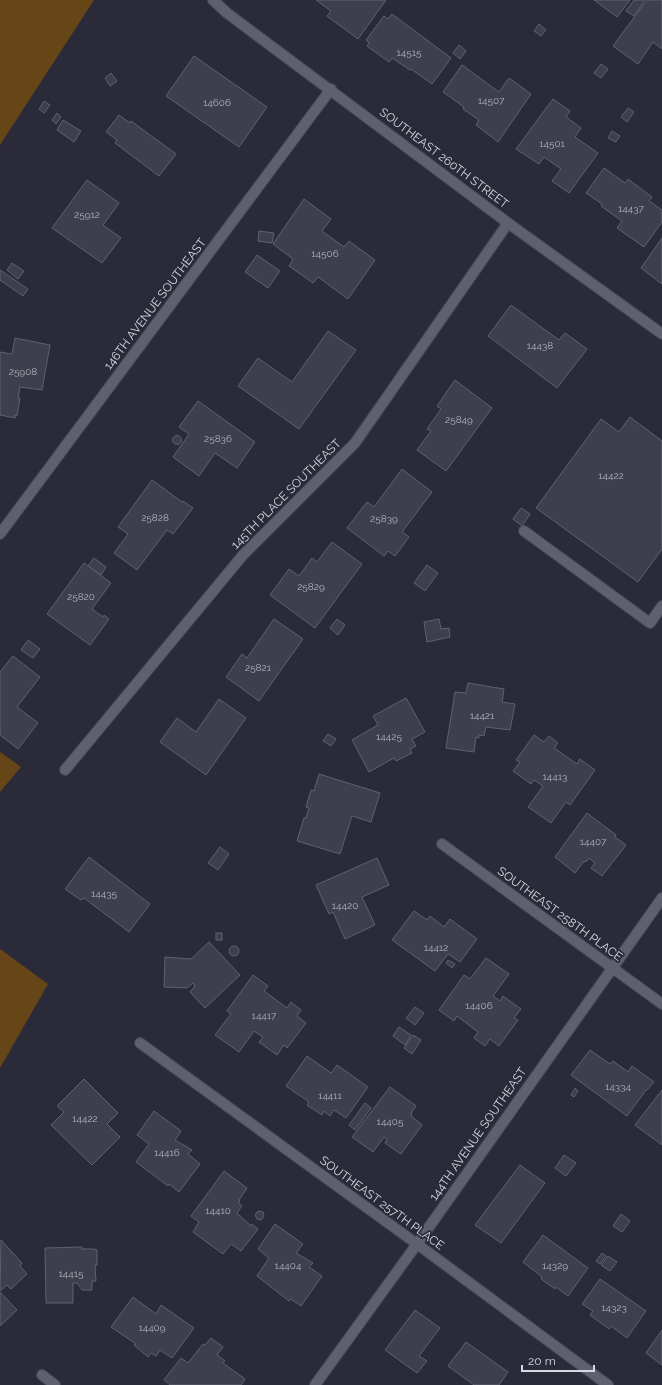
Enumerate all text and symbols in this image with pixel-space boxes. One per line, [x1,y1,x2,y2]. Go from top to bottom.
house number: 14515 [397,47,422,58]
house number: 14507 [478,95,505,106]
house number: 14606 [203,97,231,108]
street label: SOUTHEAST 260TH STREET [377,105,512,211]
house number: 14501 [539,138,566,149]
house number: 14437 [618,203,645,214]
house number: 25912 [74,209,100,220]
street label: 146TH AVENUE SOUTHEAST [101,235,209,372]
house number: 14506 [311,248,339,259]
house number: 14438 [527,340,553,351]
house number: 25908 [9,366,37,377]
house number: 25849 [445,414,473,425]
house number: 25836 [204,433,232,444]
street label: 145TH PLACE SOUTHEAST [228,436,344,552]
house number: 14422 [598,470,624,481]
house number: 25828 [141,512,169,523]
house number: 25839 [370,513,398,524]
house number: 25829 [297,581,325,592]
house number: 25820 [67,591,95,602]
house number: 25821 [245,662,272,673]
house number: 14421 [470,710,495,721]
house number: 14425 [376,731,402,742]
house number: 14413 [543,771,567,782]
house number: 14407 [580,836,607,847]
street label: SOUTHEAST 258TH PLACE [495,864,625,964]
house number: 14435 [91,888,118,899]
house number: 14420 [332,900,358,911]
house number: 14412 [424,942,448,953]
house number: 14406 [465,1000,493,1011]
house number: 14417 [252,1010,277,1021]
street label: 144TH AVENUE SOUTHEAST [427,1064,530,1203]
house number: 14334 [605,1081,631,1092]
house number: 14411 [318,1090,343,1101]
house number: 14422 [72,1113,98,1124]
house number: 14405 [377,1116,404,1127]
house number: 14416 [154,1147,180,1158]
street label: SOUTHEAST 257TH PLACE [317,1153,447,1253]
house number: 14410 [205,1205,231,1216]
house number: 14404 [275,1260,302,1271]
house number: 14329 [542,1260,568,1271]
house number: 14415 [59,1268,84,1279]
house number: 14323 [601,1302,627,1313]
house number: 14409 [138,1322,166,1333]
scale bar [522,1347,594,1373]
text: 20 m [528,1354,556,1368]

